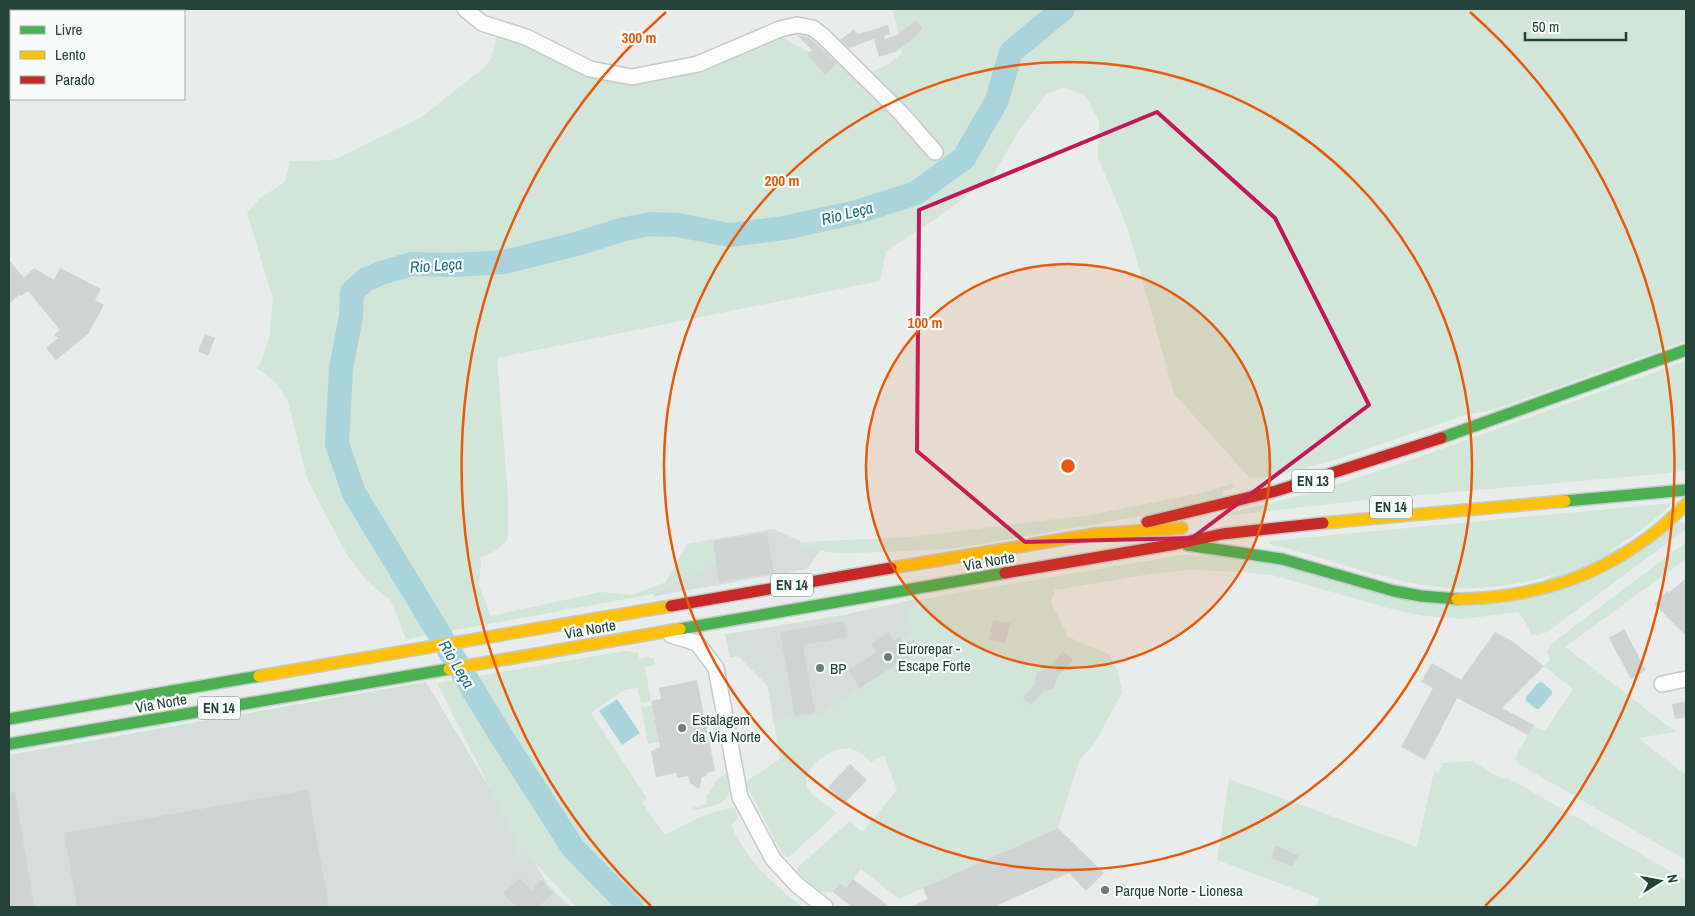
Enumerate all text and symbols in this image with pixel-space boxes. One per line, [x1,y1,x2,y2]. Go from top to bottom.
legend [10,10,185,100]
scale bar [1525,10,1626,42]
text: 50 m [1532,16,1559,37]
text: Livre [55,19,83,40]
text: 300 m [622,27,656,48]
text: Lento [55,44,86,65]
text: Parado [55,69,95,90]
text: 200 m [765,170,799,191]
water label: Rio Leça [819,196,875,230]
water label: Rio Leça [409,252,463,278]
text: 100 m [908,312,942,333]
centre of rings [1059,457,1077,475]
road number: EN 13 [1292,470,1334,492]
road number: EN 14 [1370,496,1412,518]
street label: Via Norte [962,546,1016,576]
road number: EN 14 [771,574,813,596]
street label: Via Norte [563,614,617,644]
water label: Rio Leça [434,636,480,692]
place label: Eurorepar - Escape Forte [898,638,971,676]
marker: Eurorepar - Escape Forte [882,651,894,663]
place label: BP [830,658,846,679]
marker: BP [814,662,826,674]
street label: Via Norte [134,688,188,718]
road number: EN 14 [198,696,240,720]
place label: Estalagem da Via Norte [692,709,761,747]
marker: Estalagem da Via Norte [676,722,688,734]
north arrow [1635,856,1685,906]
text: N [1663,873,1682,884]
place label: Parque Norte - Lionesa [1115,880,1243,901]
marker: Parque Norte - Lionesa [1099,884,1111,896]

